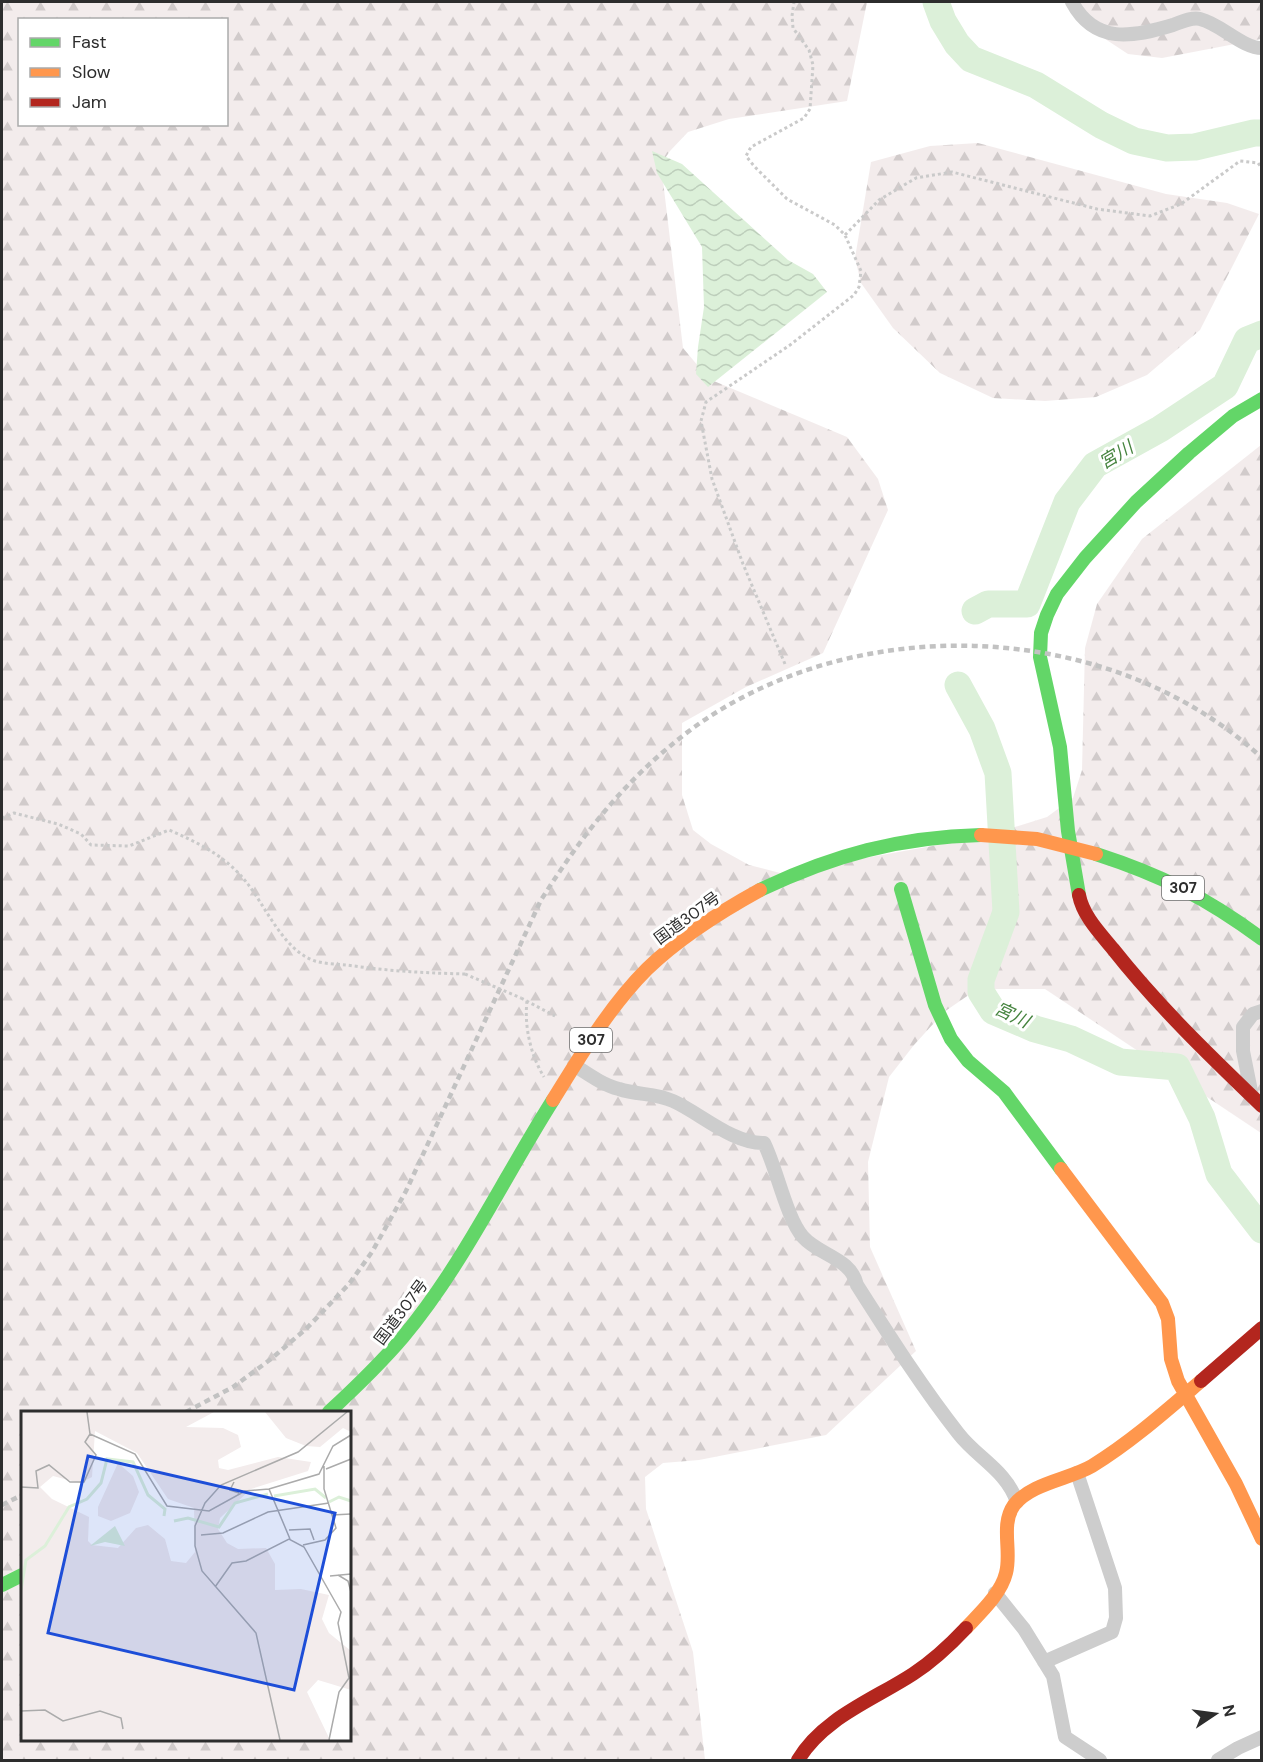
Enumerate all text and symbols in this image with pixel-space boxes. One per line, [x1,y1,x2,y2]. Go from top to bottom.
legend [18,18,228,126]
text: Fast [72,30,107,54]
text: Slow [72,60,111,84]
text: Jam [72,90,107,114]
water label: 宮川 [1094,434,1139,475]
road number: 307 [1162,876,1204,900]
street label: 国道307号 [650,887,724,949]
water label: 宮川 [991,997,1035,1034]
road number: 307 [570,1028,612,1052]
street label: 国道307号 [370,1275,432,1349]
inset map [21,1411,351,1741]
north arrow [1185,1684,1245,1744]
text: N [1218,1703,1241,1719]

